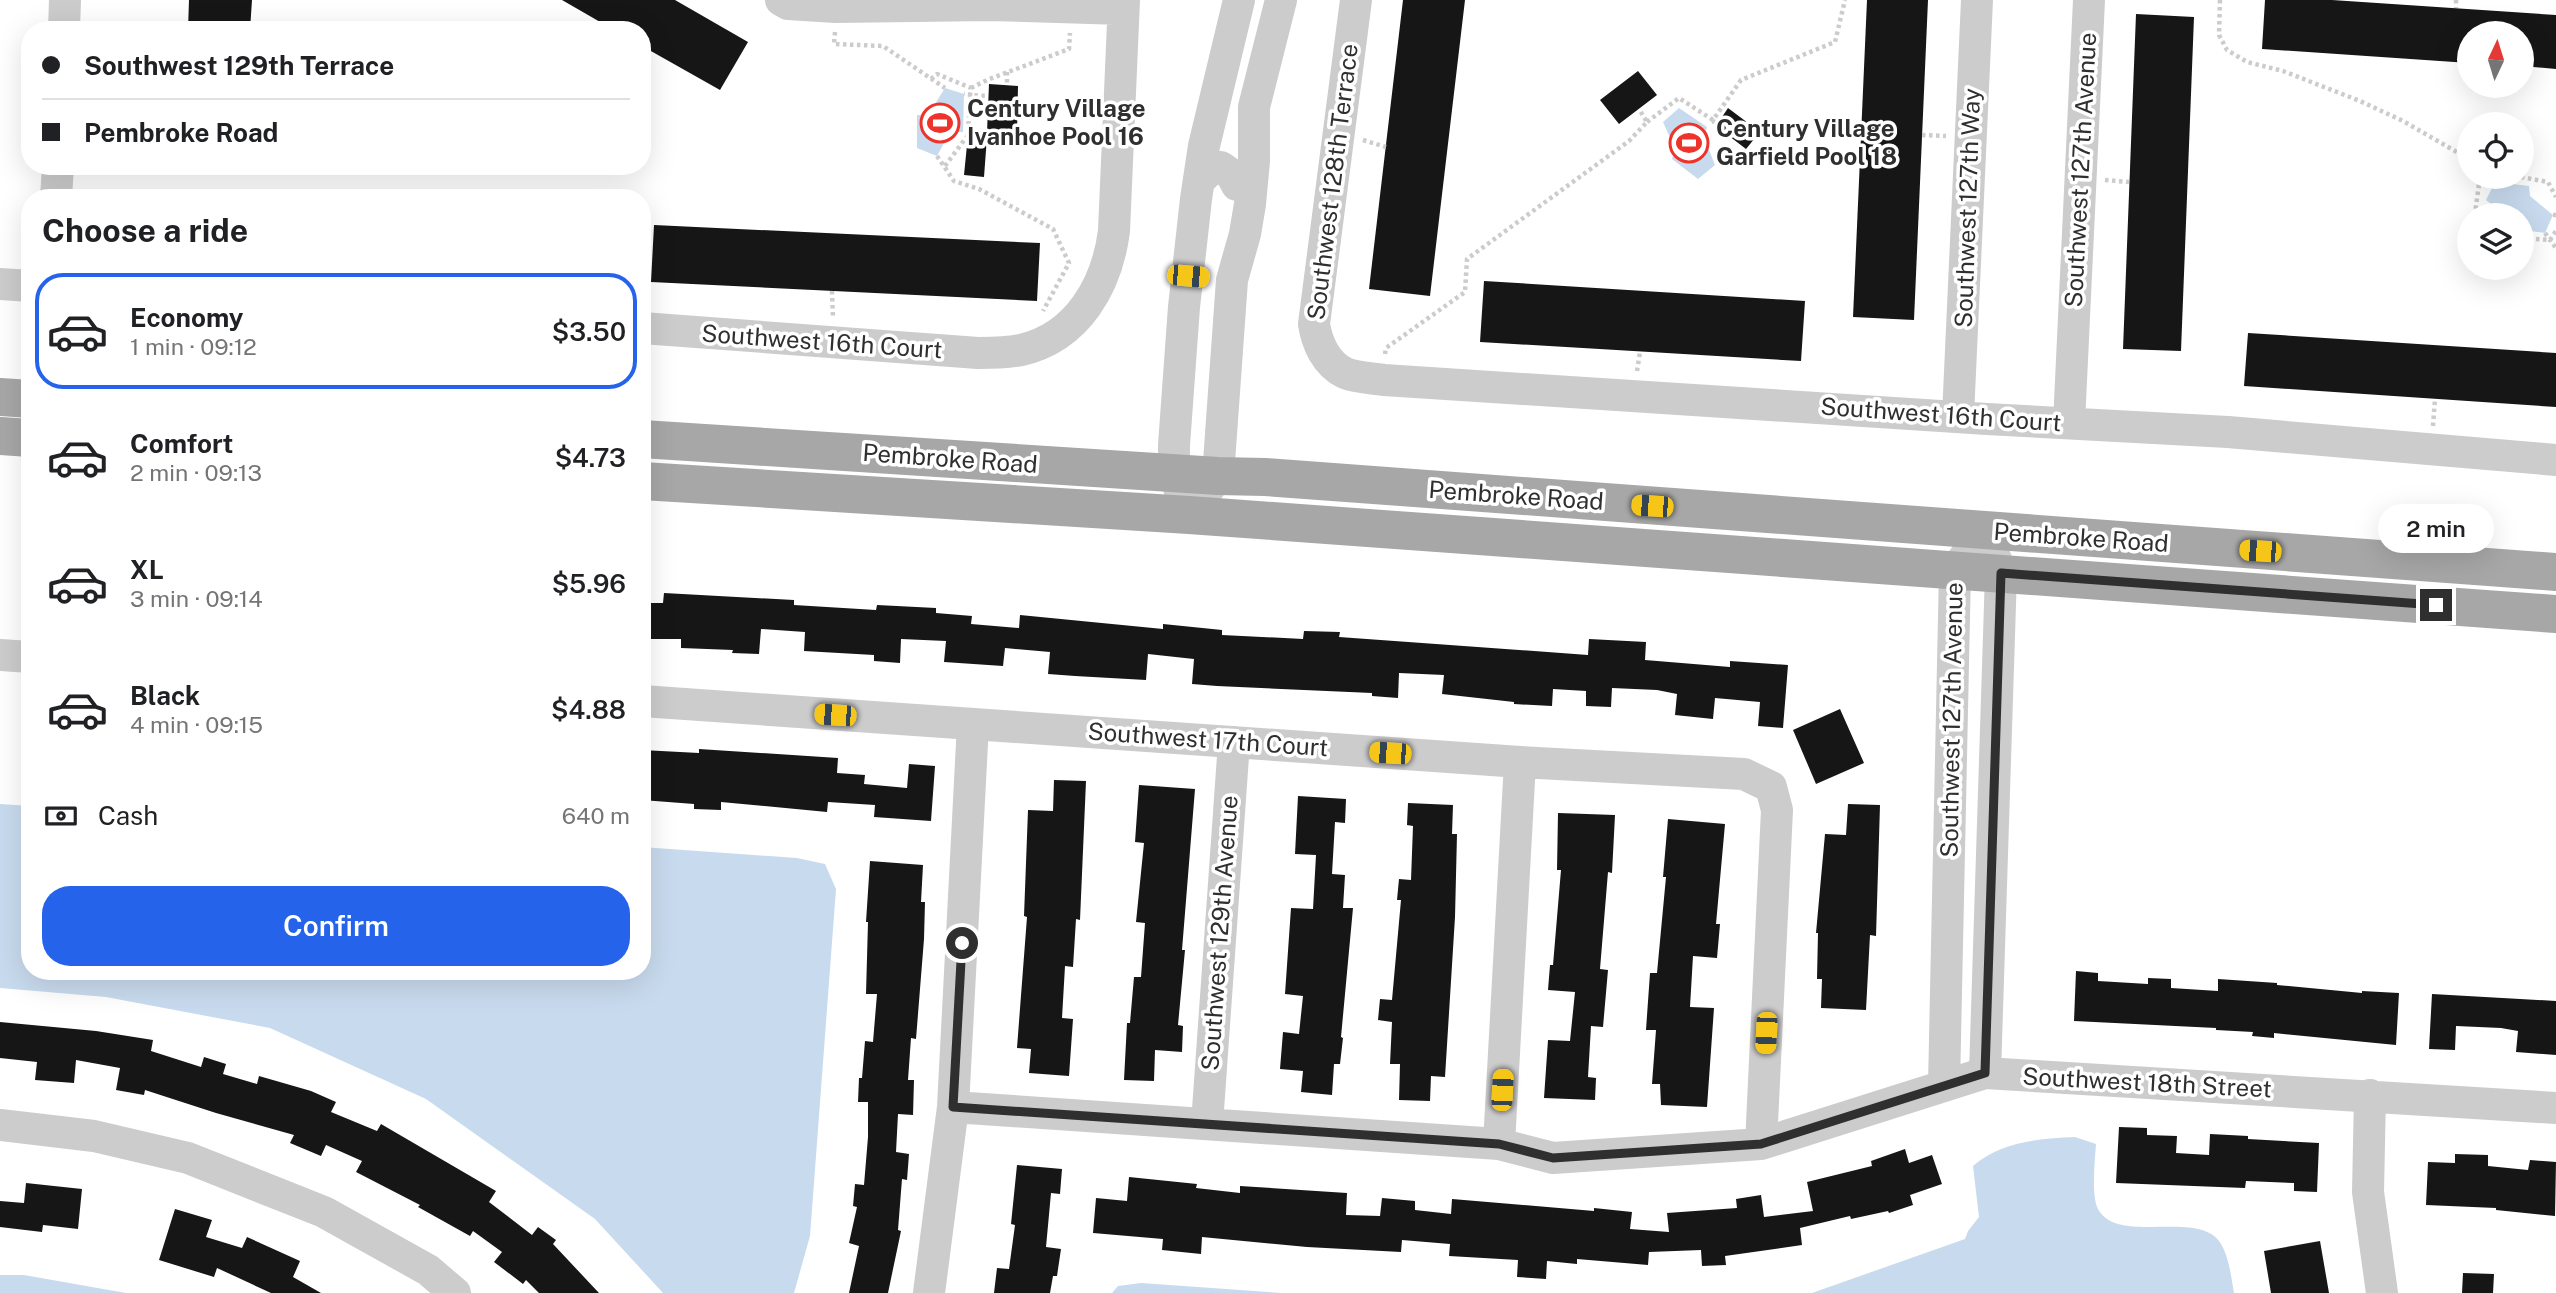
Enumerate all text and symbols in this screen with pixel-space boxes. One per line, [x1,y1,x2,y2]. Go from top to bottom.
north arrow [2457,21,2534,98]
map controls [2457,21,2534,280]
street label: Southwest 127th Avenue [2059,32,2101,308]
street label: Southwest 128th Terrace [1301,42,1363,322]
text: Southwest 129th Terrace [84,50,394,81]
street label: Southwest 127th Way [1949,87,1985,328]
place label: Century Village Ivanhoe Pool 16 [967,94,1146,150]
sports icon: Century Village Ivanhoe Pool 16 [919,102,961,144]
button: locate [2457,112,2534,189]
place label: Century Village Garfield Pool 18 [1716,114,1897,170]
text: Pembroke Road [84,117,278,148]
sports icon: Century Village Garfield Pool 18 [1668,122,1710,164]
button: layers [2457,203,2534,280]
text: Choose a ride [42,212,248,249]
car [1167,264,1210,288]
icon: car [46,300,109,363]
text: Economy [130,302,243,333]
text: $3.50 [552,316,626,347]
street label: Southwest 16th Court [701,319,944,363]
text: 1 min · 09:12 [130,333,257,360]
street label: Southwest 16th Court [1820,392,2063,436]
icon: car [46,426,109,489]
text: Comfort [130,428,233,459]
street label: Pembroke Road [862,438,1039,478]
text: $4.73 [555,442,626,473]
text: 2 min · 09:13 [130,459,262,486]
street label: Pembroke Road [1428,475,1605,515]
car [1631,494,1674,518]
callout: 2 min [2378,504,2494,552]
text: 2 min [2406,515,2466,542]
street label: Pembroke Road [1993,517,2170,557]
car [2239,539,2282,563]
icon: car [46,552,109,615]
text: XL [130,554,164,585]
text: $5.96 [552,568,626,599]
street label: Southwest 127th Avenue [1935,582,1967,858]
text: 3 min · 09:14 [130,585,263,612]
route end [2420,589,2452,621]
icon: car [46,678,109,741]
text: Black [130,680,200,711]
text: $4.88 [551,694,626,725]
car [814,703,857,727]
text: 4 min · 09:15 [130,711,263,738]
street label: Southwest 17th Court [1087,717,1329,761]
car [1369,741,1412,765]
street label: Southwest 129th Avenue [1195,794,1243,1071]
icon: cash [42,797,80,835]
text: Cash [98,800,158,831]
text: 640 m [562,802,630,829]
button: Confirm [42,886,630,966]
route start [946,927,978,959]
car [1755,1011,1778,1055]
street label: Southwest 18th Street [2022,1061,2272,1103]
car [1491,1068,1514,1112]

